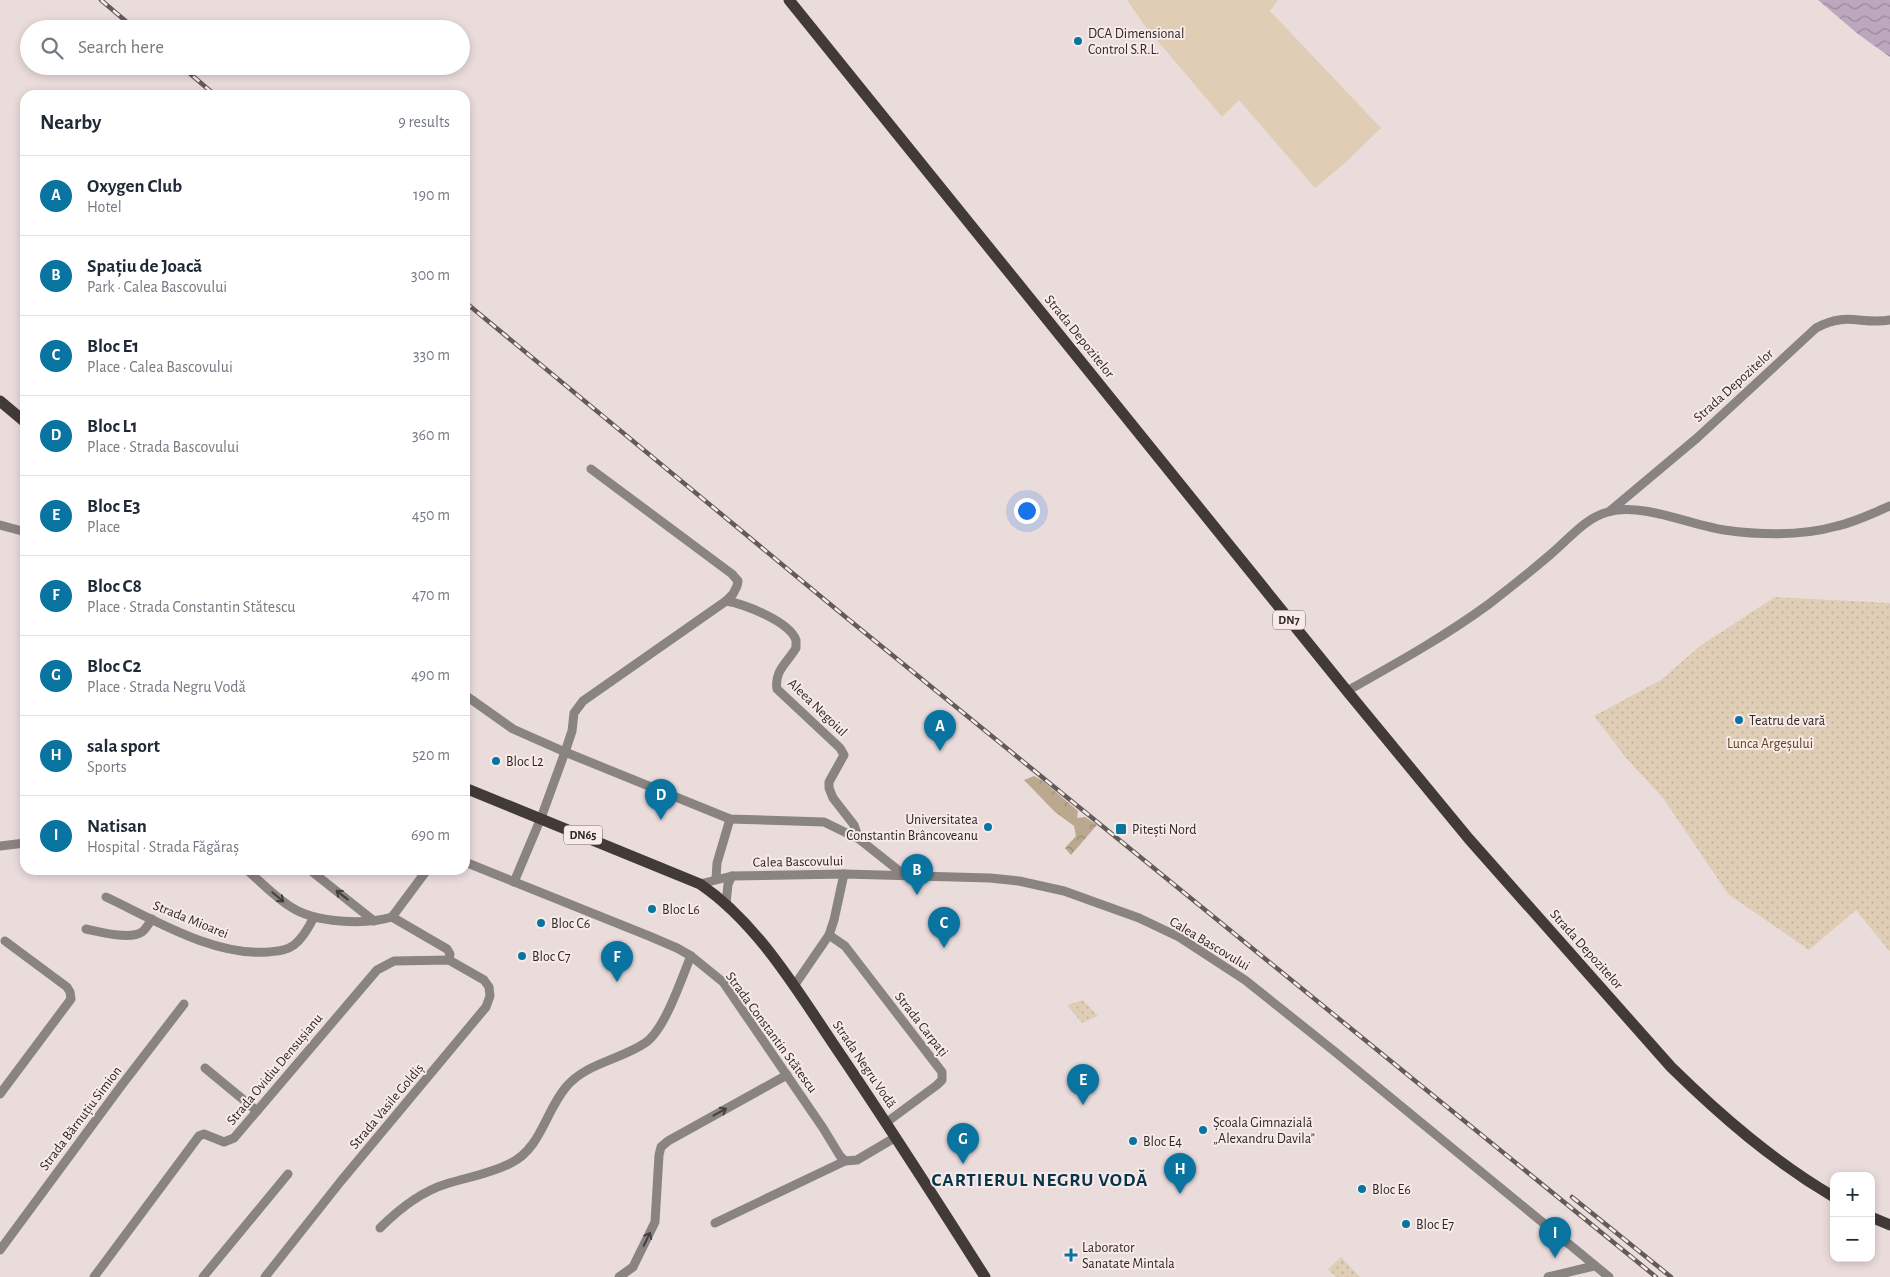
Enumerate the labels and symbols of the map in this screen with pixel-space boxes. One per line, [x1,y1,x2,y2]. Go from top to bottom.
place label: DCA Dimensional Control S.R.L. [1088,27,1185,57]
marker: DCA Dimensional Control S.R.L. [1072,35,1084,47]
street label: Strada Depozitelor [1042,293,1117,381]
street label: Strada Depozitelor [1691,346,1777,425]
your location [1014,498,1040,524]
road number: DN7 [1273,610,1305,630]
street label: Aleea Negoiul [785,676,850,739]
pin: A [924,710,956,751]
marker: Teatru de vară [1733,714,1745,726]
place label: Teatru de vară [1749,714,1826,728]
park label: Lunca Argeșului [1727,737,1813,752]
marker: Bloc L2 [490,755,502,767]
place label: Bloc L2 [506,755,544,769]
pin: D [645,779,677,820]
place label: Universitatea Constantin Brâncoveanu [846,813,979,843]
marker: Universitatea Constantin Brâncoveanu [982,821,994,833]
marker: Pitești Nord [1114,822,1128,836]
place label: Pitești Nord [1132,823,1197,838]
road number: DN65 [564,826,602,844]
street label: Calea Bascovului [753,854,843,870]
pin: B [901,854,933,895]
one-way arrow [336,890,349,901]
one-way arrow [272,891,285,902]
street label: Strada Mioarei [151,898,230,941]
marker: Bloc L6 [646,903,658,915]
place label: Bloc L6 [662,903,700,917]
pin: C [928,907,960,948]
street label: Strada Depozitelor [1547,907,1626,993]
street label: Calea Bascovului [1167,914,1252,973]
marker: Bloc C6 [535,917,547,929]
place label: Bloc C6 [551,917,590,931]
pin: F [601,941,633,982]
marker: Bloc C7 [516,950,528,962]
place label: Bloc C7 [532,950,571,964]
street label: Strada Constantin Stătescu [723,970,820,1096]
street label: Strada Carpați [891,990,951,1060]
street label: Strada Ovidiu Densușianu [224,1011,326,1129]
street label: Strada Negru Vodă [830,1018,899,1111]
street label: Strada Vasile Goldiș [347,1061,427,1153]
street label: Strada Bărnuțiu Simion [37,1064,125,1174]
pin: E [1067,1064,1099,1105]
one-way arrow [712,1107,727,1116]
place label: Școala Gimnazială „Alexandru Davila” [1213,1116,1315,1146]
pin: G [947,1123,979,1164]
marker: Școala Gimnazială „Alexandru Davila” [1197,1124,1209,1136]
marker: Bloc E4 [1127,1135,1139,1147]
place label: Bloc E4 [1143,1135,1182,1149]
pin: H [1164,1153,1196,1194]
district label: CARTIERUL NEGRU VODĂ [931,1169,1149,1190]
marker: Bloc E6 [1356,1183,1368,1195]
place label: Bloc E6 [1372,1183,1411,1197]
pin: I [1539,1217,1571,1258]
marker: Bloc E7 [1400,1218,1412,1230]
place label: Bloc E7 [1416,1218,1454,1232]
one-way arrow [642,1231,652,1246]
place label: Laborator Sanatate Mintala [1082,1241,1175,1271]
marker: Laborator Sanatate Mintala [1064,1248,1078,1262]

